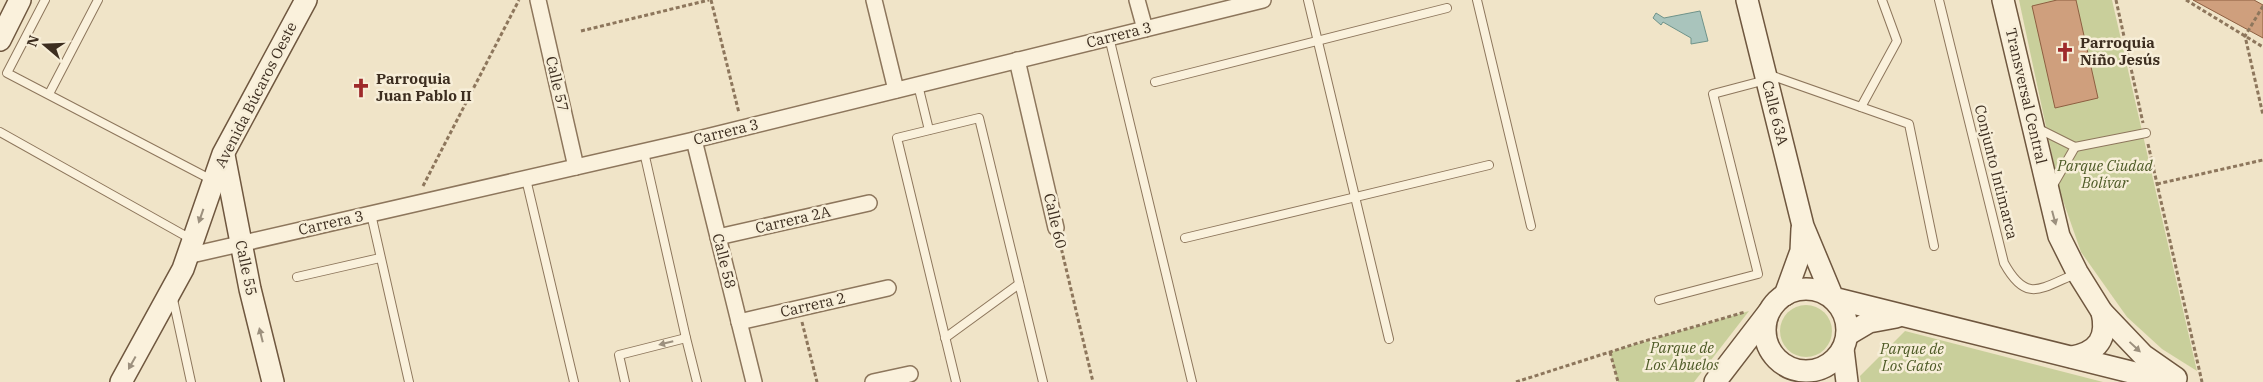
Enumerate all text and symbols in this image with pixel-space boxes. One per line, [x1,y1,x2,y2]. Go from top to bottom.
street label: Carrera 3 [1084,17,1153,52]
street label: Avenida Búcaros Oeste [210,19,301,171]
north arrow [20,20,70,70]
street label: Transversal Central [2002,26,2051,166]
text: N [22,33,43,49]
place label: Parroquia Niño Jesús [2080,33,2160,69]
church icon: Parroquia Niño Jesús [2054,41,2076,63]
street label: Calle 57 [542,54,573,113]
place label: Parroquia Juan Pablo II [376,69,472,105]
church icon: Parroquia Juan Pablo II [350,77,372,99]
street label: Calle 63A [1758,78,1793,148]
street label: Conjunto Intimarca [1971,103,2022,241]
street label: Carrera 3 [691,114,760,149]
park label: Parque Ciudad Bolívar [2056,156,2154,192]
street label: Calle 60 [1040,191,1071,250]
street label: Carrera 2A [753,201,833,237]
street label: Carrera 3 [296,206,365,239]
one-way arrow [197,209,204,224]
one-way arrow [2050,210,2058,225]
street label: Calle 58 [708,231,741,290]
street label: Calle 55 [231,238,262,297]
street label: Carrera 2 [778,288,847,321]
one-way arrow [257,327,265,342]
park label: Parque de Los Abuelos [1644,338,1719,374]
one-way arrow [658,339,674,347]
park label: Parque de Los Gatos [1879,339,1944,375]
one-way arrow [2129,341,2141,353]
one-way arrow [127,356,136,370]

